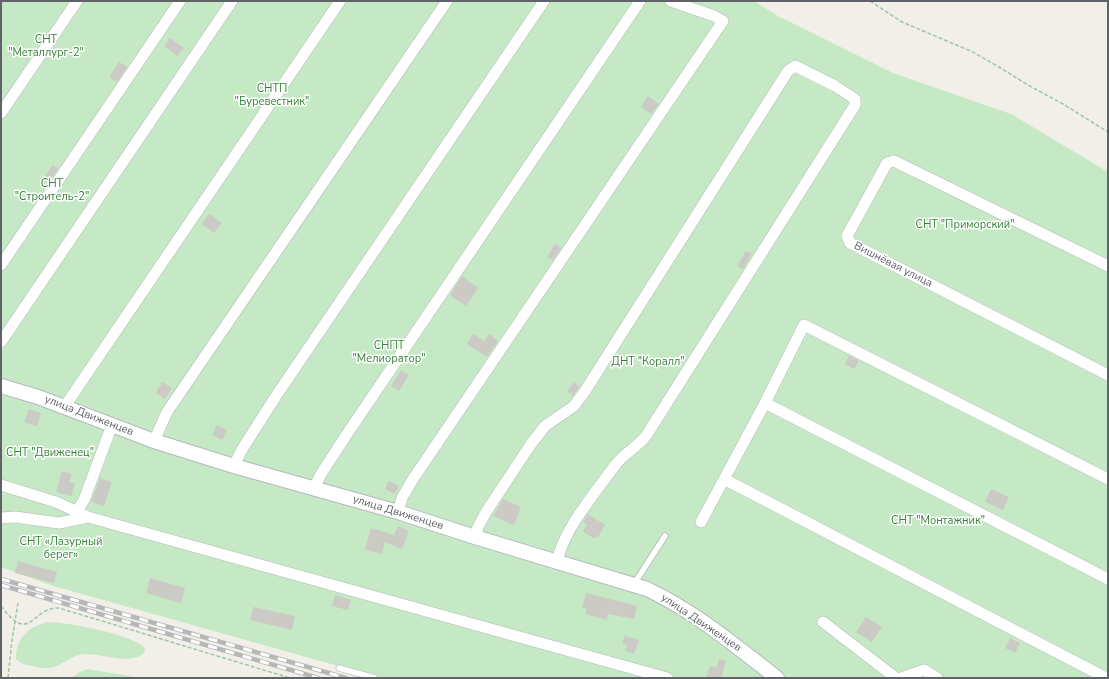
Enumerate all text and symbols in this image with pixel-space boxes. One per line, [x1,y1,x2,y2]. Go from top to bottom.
park label: СНТ "Металлург-2" [8,33,84,59]
park label: СНТП "Буревестник" [235,82,309,108]
park label: СНТ "Строитель-2" [15,177,89,203]
park label: СНТ "Приморский" [916,218,1014,232]
street label: Вишнёвая улица [851,239,935,291]
park label: СНПТ "Мелиоратор" [353,339,425,365]
park label: ДНТ "Коралл" [611,355,685,369]
street label: улица Движенцев [43,393,135,439]
park label: СНТ "Движенец" [6,446,94,460]
street label: улица Движенцев [351,493,445,533]
park label: СНТ "Монтажник" [891,514,985,528]
park label: СНТ «Лазурный берег» [20,535,102,561]
street label: улица Движенцев [658,591,744,655]

